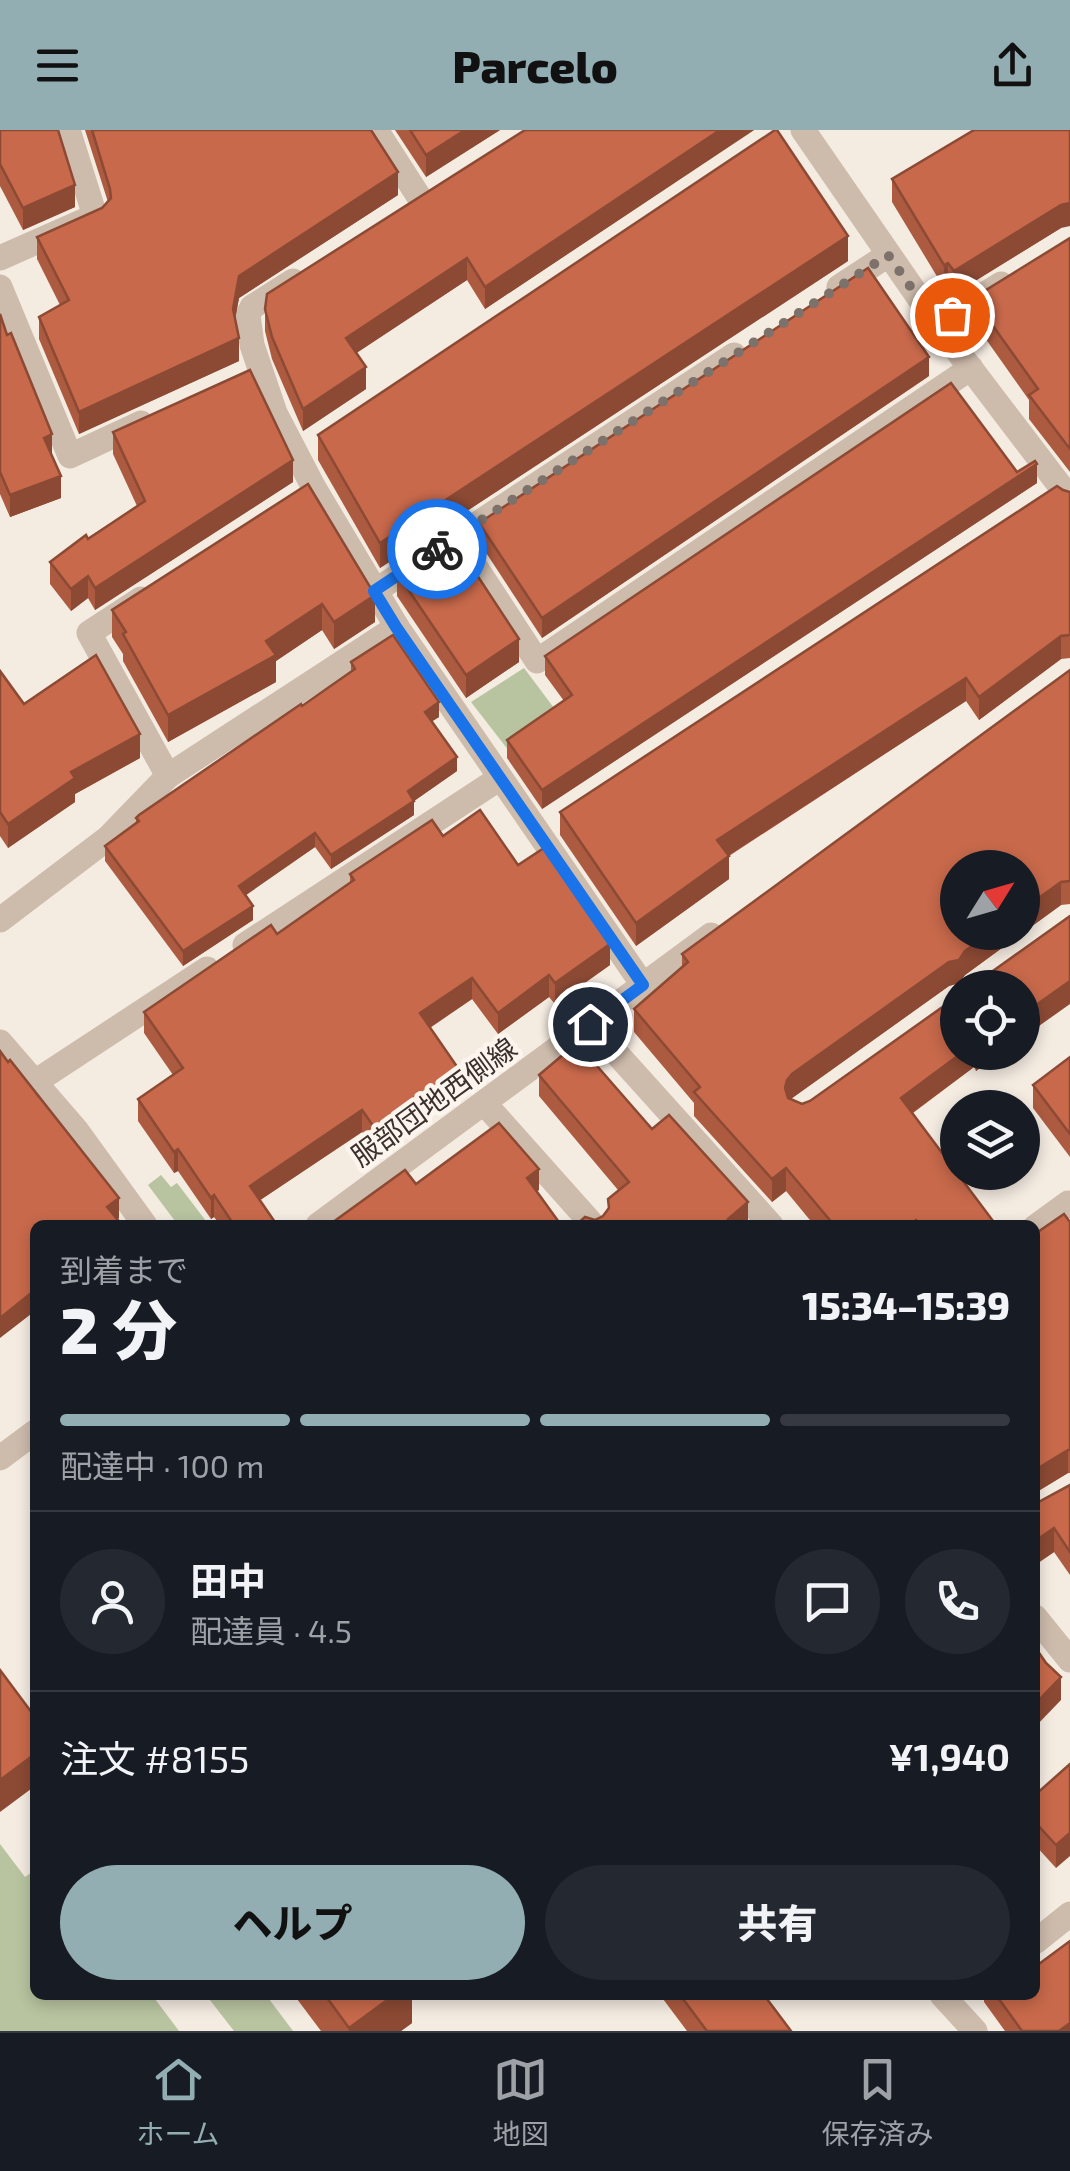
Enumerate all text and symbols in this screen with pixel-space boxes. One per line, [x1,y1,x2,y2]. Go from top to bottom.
icon: menu [30,38,85,93]
text: Parcelo [452,38,618,92]
icon: share [985,38,1040,93]
pin [910,273,995,358]
icon: bag [925,288,980,343]
courier [387,499,487,599]
icon: bike [410,522,465,577]
north arrow [940,850,1040,950]
map controls [940,850,1040,1190]
button: locate [940,970,1040,1070]
pin [548,982,633,1067]
icon: home [563,997,618,1052]
street label: 服部団地西側線 [344,1030,523,1173]
button: layers [940,1090,1040,1190]
text: 到着まで [60,1250,188,1288]
text: 15:34–15:39 [802,1282,1010,1328]
text: 2 分 [60,1289,177,1367]
text: 配達中 · 100 m [60,1446,264,1484]
button: person [60,1549,165,1654]
button: chat [775,1549,880,1654]
button: phone [905,1549,1010,1654]
text: 田中 [190,1557,266,1603]
text: 配達員 · 4.5 [190,1611,352,1649]
text: ¥1,940 [889,1733,1010,1779]
text: 注文 #8155 [60,1735,249,1781]
button: ヘルプ [60,1865,525,1980]
button: 共有 [545,1865,1010,1980]
tab: ホーム [136,2052,220,2152]
tab: 地図 [493,2052,549,2152]
tab: 保存済み [821,2052,934,2152]

